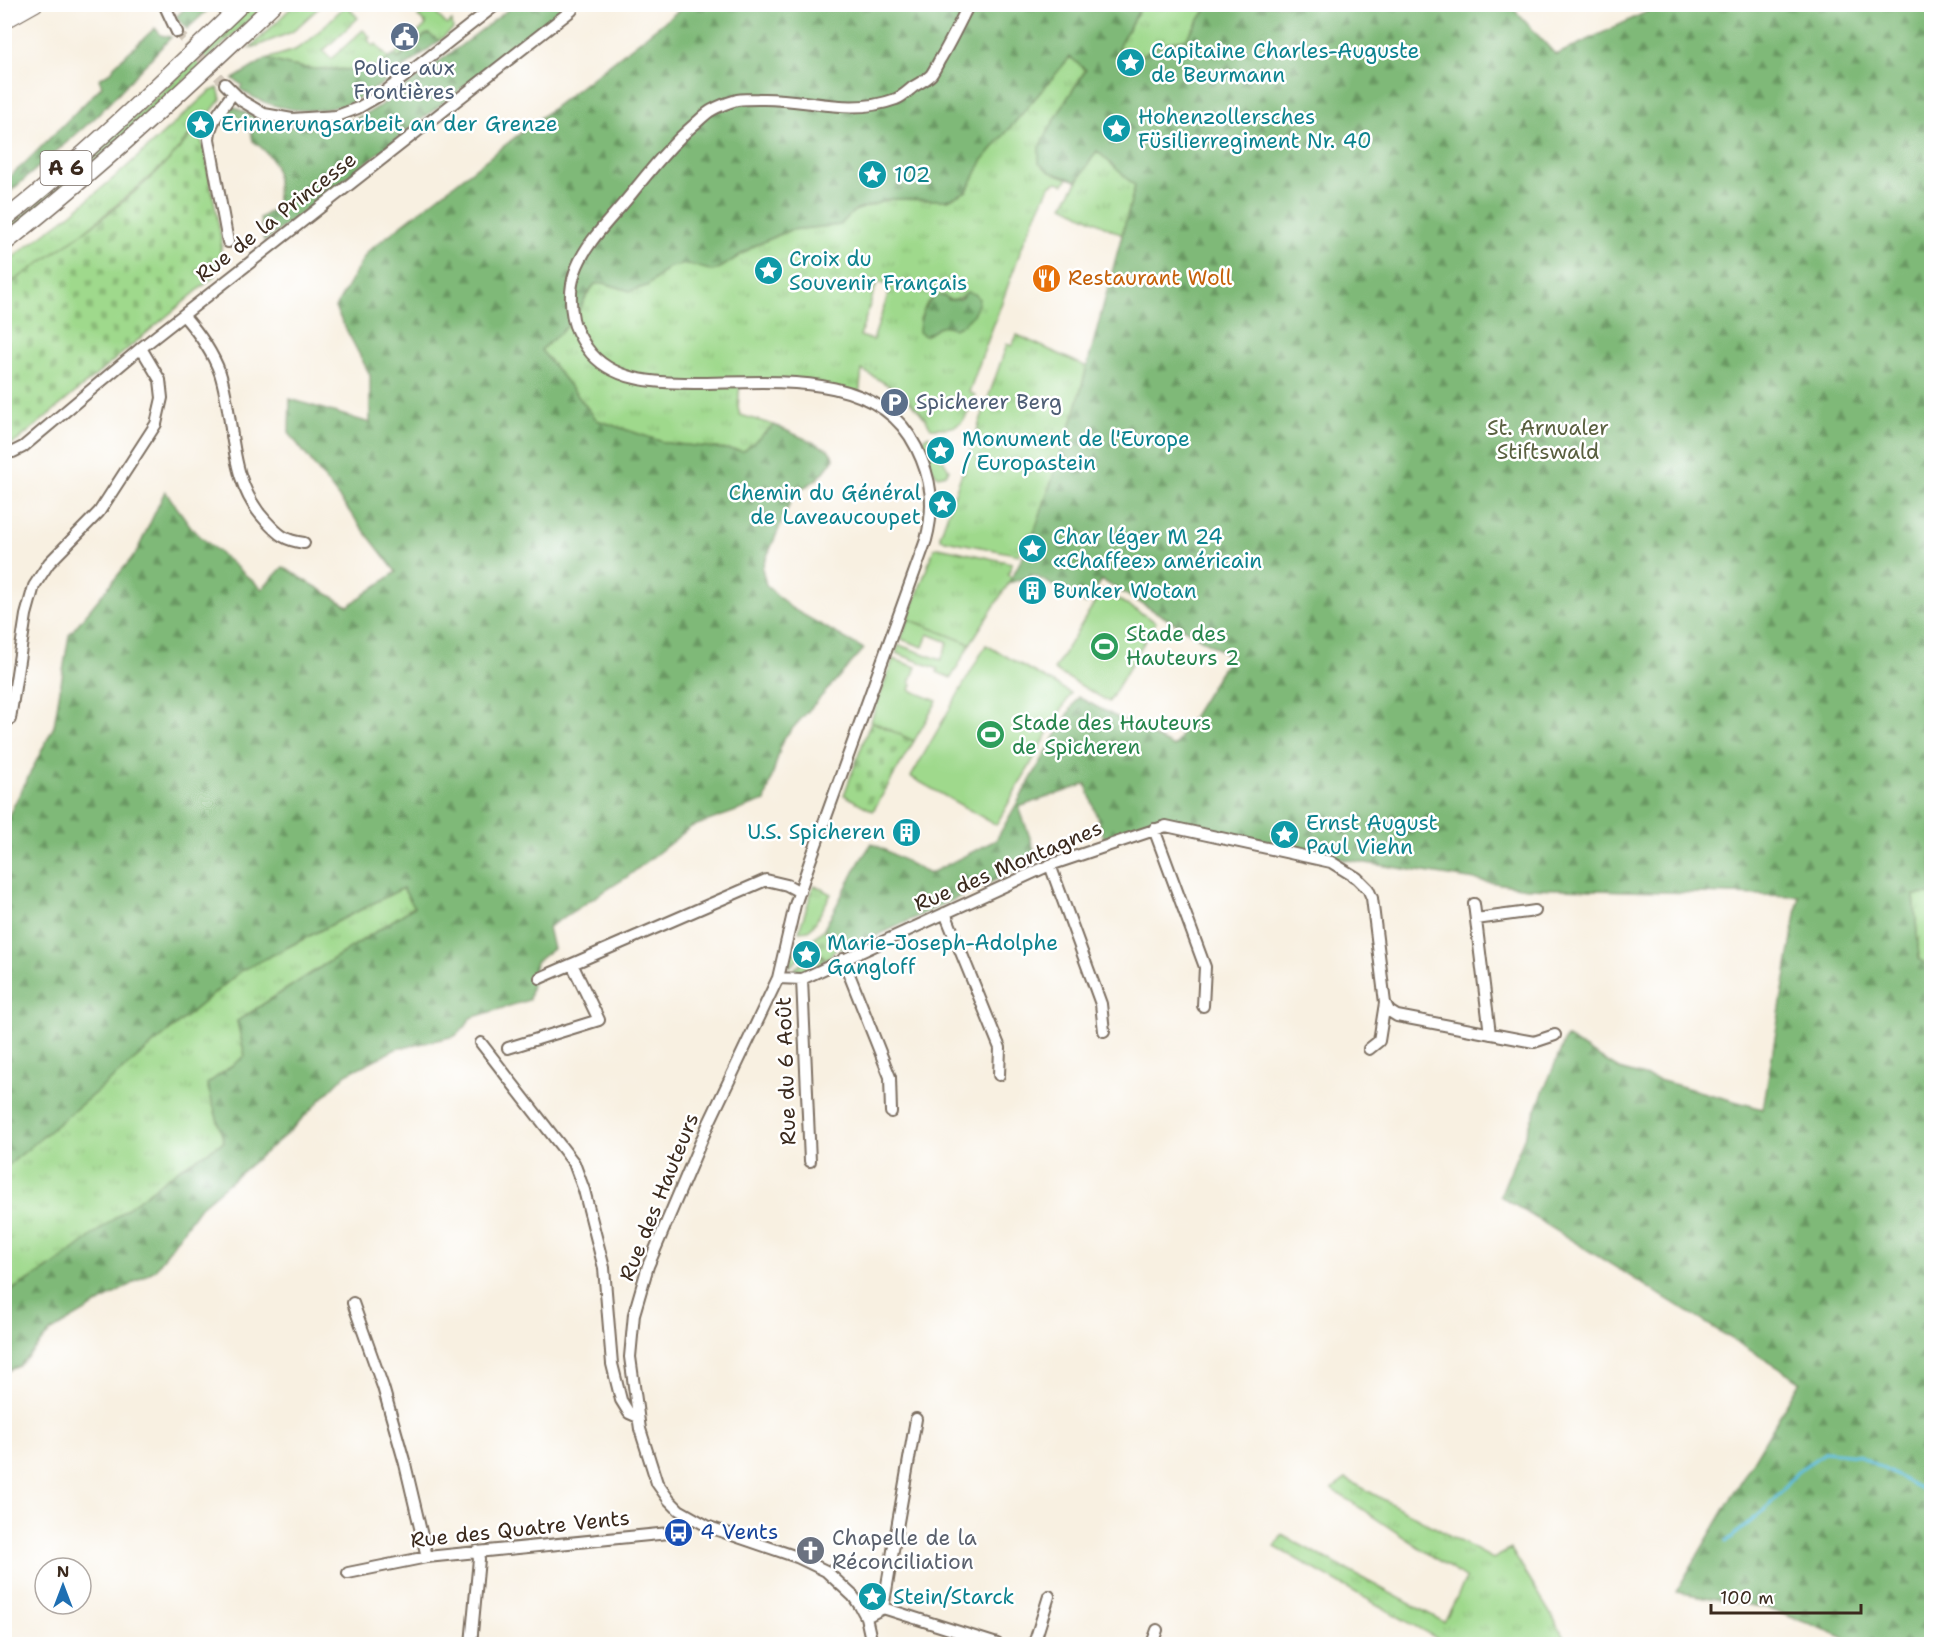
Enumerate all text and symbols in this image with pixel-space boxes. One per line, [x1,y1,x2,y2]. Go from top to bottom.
public building icon: Police aux Frontières [388,21,420,53]
place label: Capitaine Charles-Auguste de Beurmann [1151,37,1419,89]
place icon: Capitaine Charles-Auguste de Beurmann [1114,47,1146,79]
place label: Police aux Frontières [353,54,455,106]
place label: Hohenzollersches Füsilierregiment Nr. 40 [1138,103,1372,155]
place icon: Erinnerungsarbeit an der Grenze [184,108,216,140]
place label: Erinnerungsarbeit an der Grenze [221,110,558,138]
place icon: Hohenzollersches Füsilierregiment Nr. 40 [1101,113,1133,145]
street label: Rue de la Princesse [190,145,362,289]
road number: A 6 [40,151,92,185]
place icon: 102 [857,159,889,191]
place label: 102 [894,161,930,189]
place label: Croix du Souvenir Français [789,245,967,297]
place icon: Croix du Souvenir Français [752,255,784,287]
restaurant icon: Restaurant Woll [1031,262,1063,294]
place label: Restaurant Woll [1068,264,1233,292]
parking icon: Spicherer Berg [879,386,911,418]
place label: Spicherer Berg [916,388,1062,416]
park label: St. Arnualer Stiftswald [1487,414,1609,466]
place label: Monument de l'Europe / Europastein [962,425,1190,477]
place icon: Monument de l'Europe / Europastein [925,435,957,467]
place label: Chemin du Général de Laveaucoupet [728,479,922,531]
place icon: Chemin du Général de Laveaucoupet [926,489,958,521]
place label: Char léger M 24 «Chaffee» américain [1053,523,1262,575]
place icon: Char léger M 24 «Chaffee» américain [1016,533,1048,565]
building icon: Bunker Wotan [1016,575,1048,607]
place label: Bunker Wotan [1053,577,1197,605]
place label: Stade des Hauteurs 2 [1126,620,1239,672]
sports icon: Stade des Hauteurs 2 [1089,630,1121,662]
place label: Stade des Hauteurs de Spicheren [1012,709,1211,761]
sports icon: Stade des Hauteurs de Spicheren [975,719,1007,751]
place label: Ernst August Paul Viehn [1306,809,1438,861]
street label: Rue des Montagnes [910,814,1106,918]
building icon: U.S. Spicheren [890,816,922,848]
place label: U.S. Spicheren [747,818,885,846]
place icon: Ernst August Paul Viehn [1269,819,1301,851]
place label: Marie-Joseph-Adolphe Gangloff [827,929,1058,981]
place icon: Marie-Joseph-Adolphe Gangloff [790,939,822,971]
street label: Rue du 6 Août [769,996,803,1146]
street label: Rue des Hauteurs [613,1109,705,1285]
street label: Rue des Quatre Vents [409,1504,631,1554]
bus stop icon: 4 Vents [663,1516,695,1548]
place label: 4 Vents [700,1518,778,1546]
place label: Chapelle de la Réconciliation [832,1524,977,1576]
church icon: Chapelle de la Réconciliation [795,1534,827,1566]
north arrow [33,1556,93,1616]
text: N [57,1561,69,1582]
scale bar [1711,1577,1861,1615]
place icon: Stein/Starck [856,1581,888,1613]
place label: Stein/Starck [893,1583,1014,1611]
text: 100 m [1720,1586,1774,1610]

